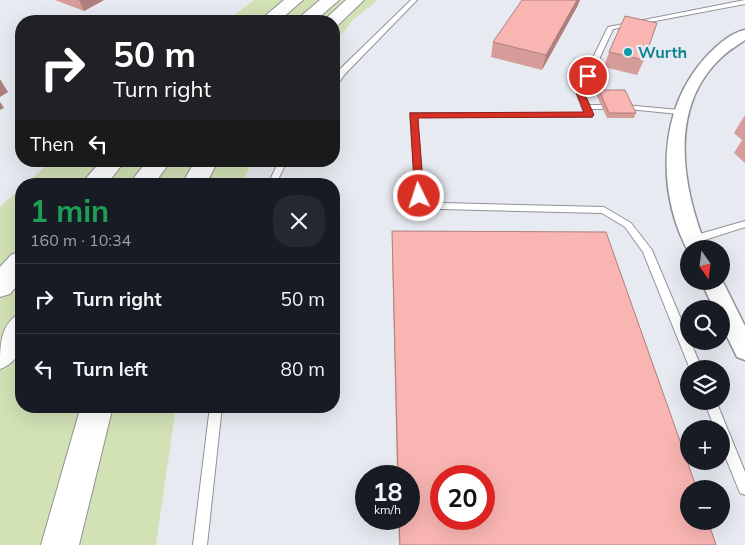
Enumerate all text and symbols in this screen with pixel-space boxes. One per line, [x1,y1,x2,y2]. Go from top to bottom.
text: 50 m [113,32,196,76]
icon: right [30,35,95,100]
place label: Wurth [638,42,687,62]
marker: Wurth [622,46,634,58]
pin [567,55,609,97]
icon: arrive [574,62,602,90]
text: Turn right [113,75,211,103]
icon: left [84,130,112,158]
text: Then [30,132,74,156]
position arrow [392,169,444,221]
text: 1 min [30,192,109,230]
button: close [273,195,325,247]
text: 160 m · 10:34 [30,230,131,250]
north arrow [680,240,730,290]
map controls [680,240,730,530]
icon: right [30,285,58,313]
text: Turn right [73,287,162,311]
text: 50 m [281,287,325,311]
button: search [680,300,730,350]
icon: left [30,355,58,383]
text: Turn left [73,357,148,381]
text: 80 m [281,357,325,381]
button: layers [680,360,730,410]
button: + [680,420,730,470]
speed limit sign: 20 [430,465,495,530]
text: 18 [372,476,403,507]
button: − [680,480,730,530]
text: km/h [374,502,401,517]

